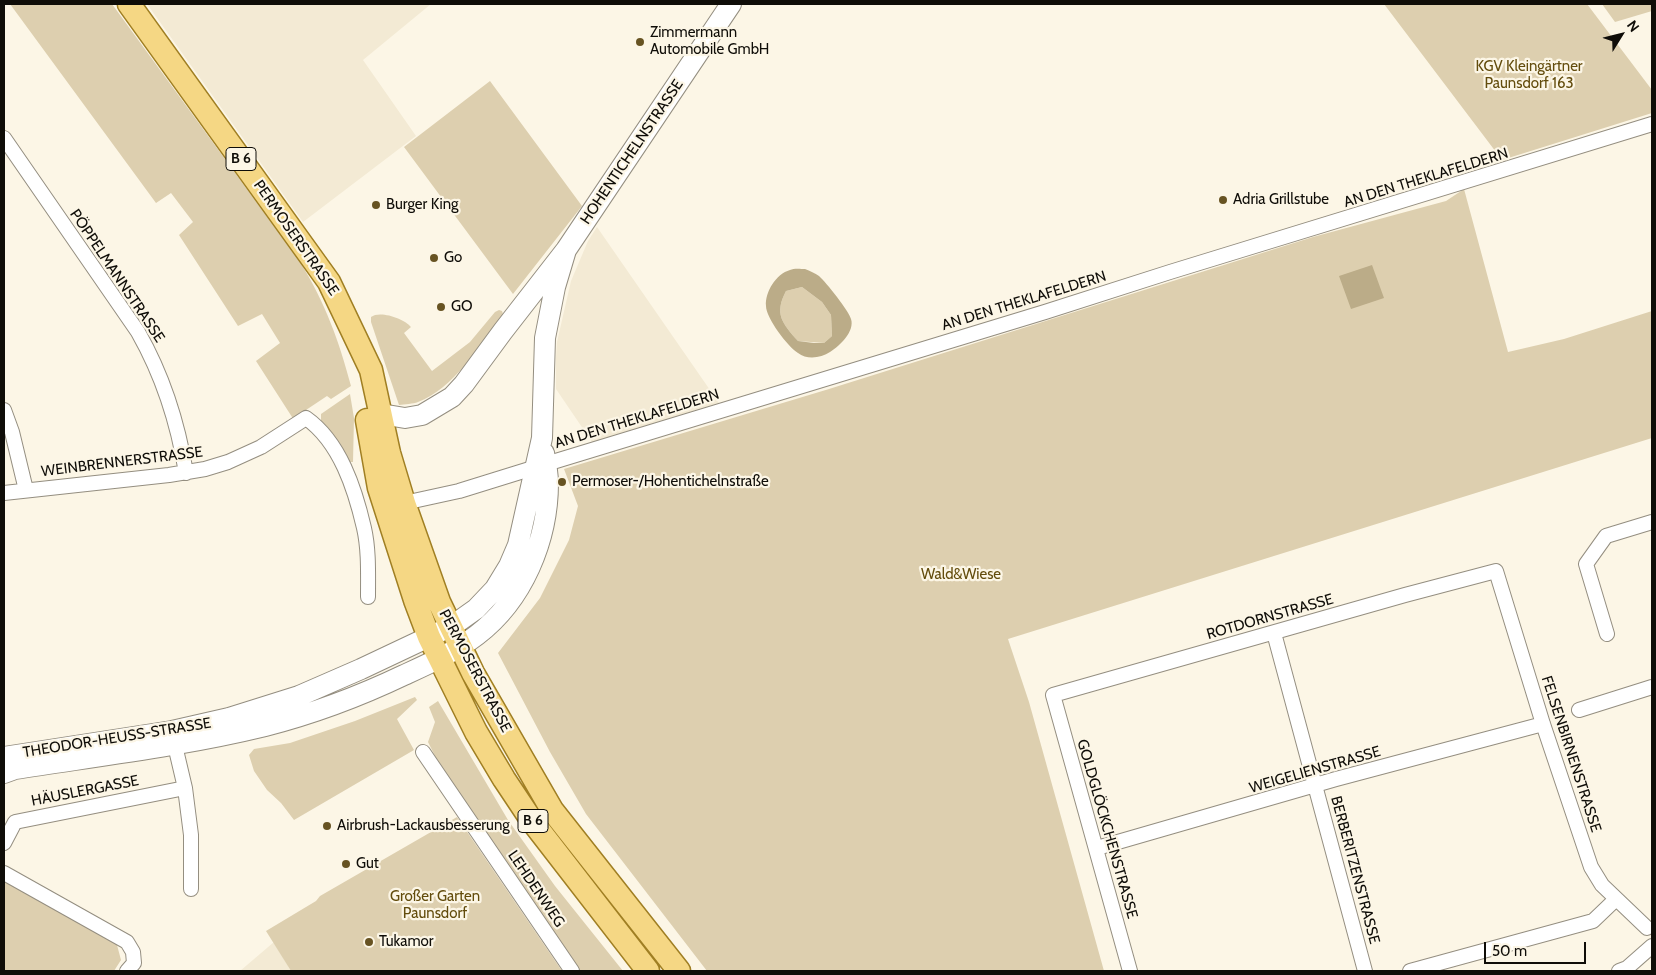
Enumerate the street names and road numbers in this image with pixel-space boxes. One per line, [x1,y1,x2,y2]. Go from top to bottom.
street label: HOHENTICHELNSTRASSE [577,76,687,228]
street label: AN DEN THEKLAFELDERN [1342,144,1510,212]
road number: B 6 [226,148,256,170]
street label: PERMOSERSTRASSE [249,177,343,299]
street label: PÖPPELMANNSTRASSE [66,206,168,346]
street label: AN DEN THEKLAFELDERN [940,267,1108,335]
street label: AN DEN THEKLAFELDERN [553,385,721,453]
street label: WEINBRENNERSTRASSE [40,443,204,481]
street label: ROTDORNSTRASSE [1204,590,1336,644]
street label: PERMOSERSTRASSE [435,606,515,736]
street label: FELSENBIRNENSTRASSE [1537,674,1605,834]
street label: THEODOR-HEUSS-STRASSE [22,714,212,762]
street label: GOLDGLÖCKCHENSTRASSE [1073,737,1141,921]
street label: WEIGELIENSTRASSE [1247,743,1383,797]
street label: HÄUSLERGASSE [30,772,140,810]
street label: BERBERITZENSTRASSE [1327,794,1383,946]
road number: B 6 [518,809,548,832]
street label: LEHDENWEG [504,847,568,931]

